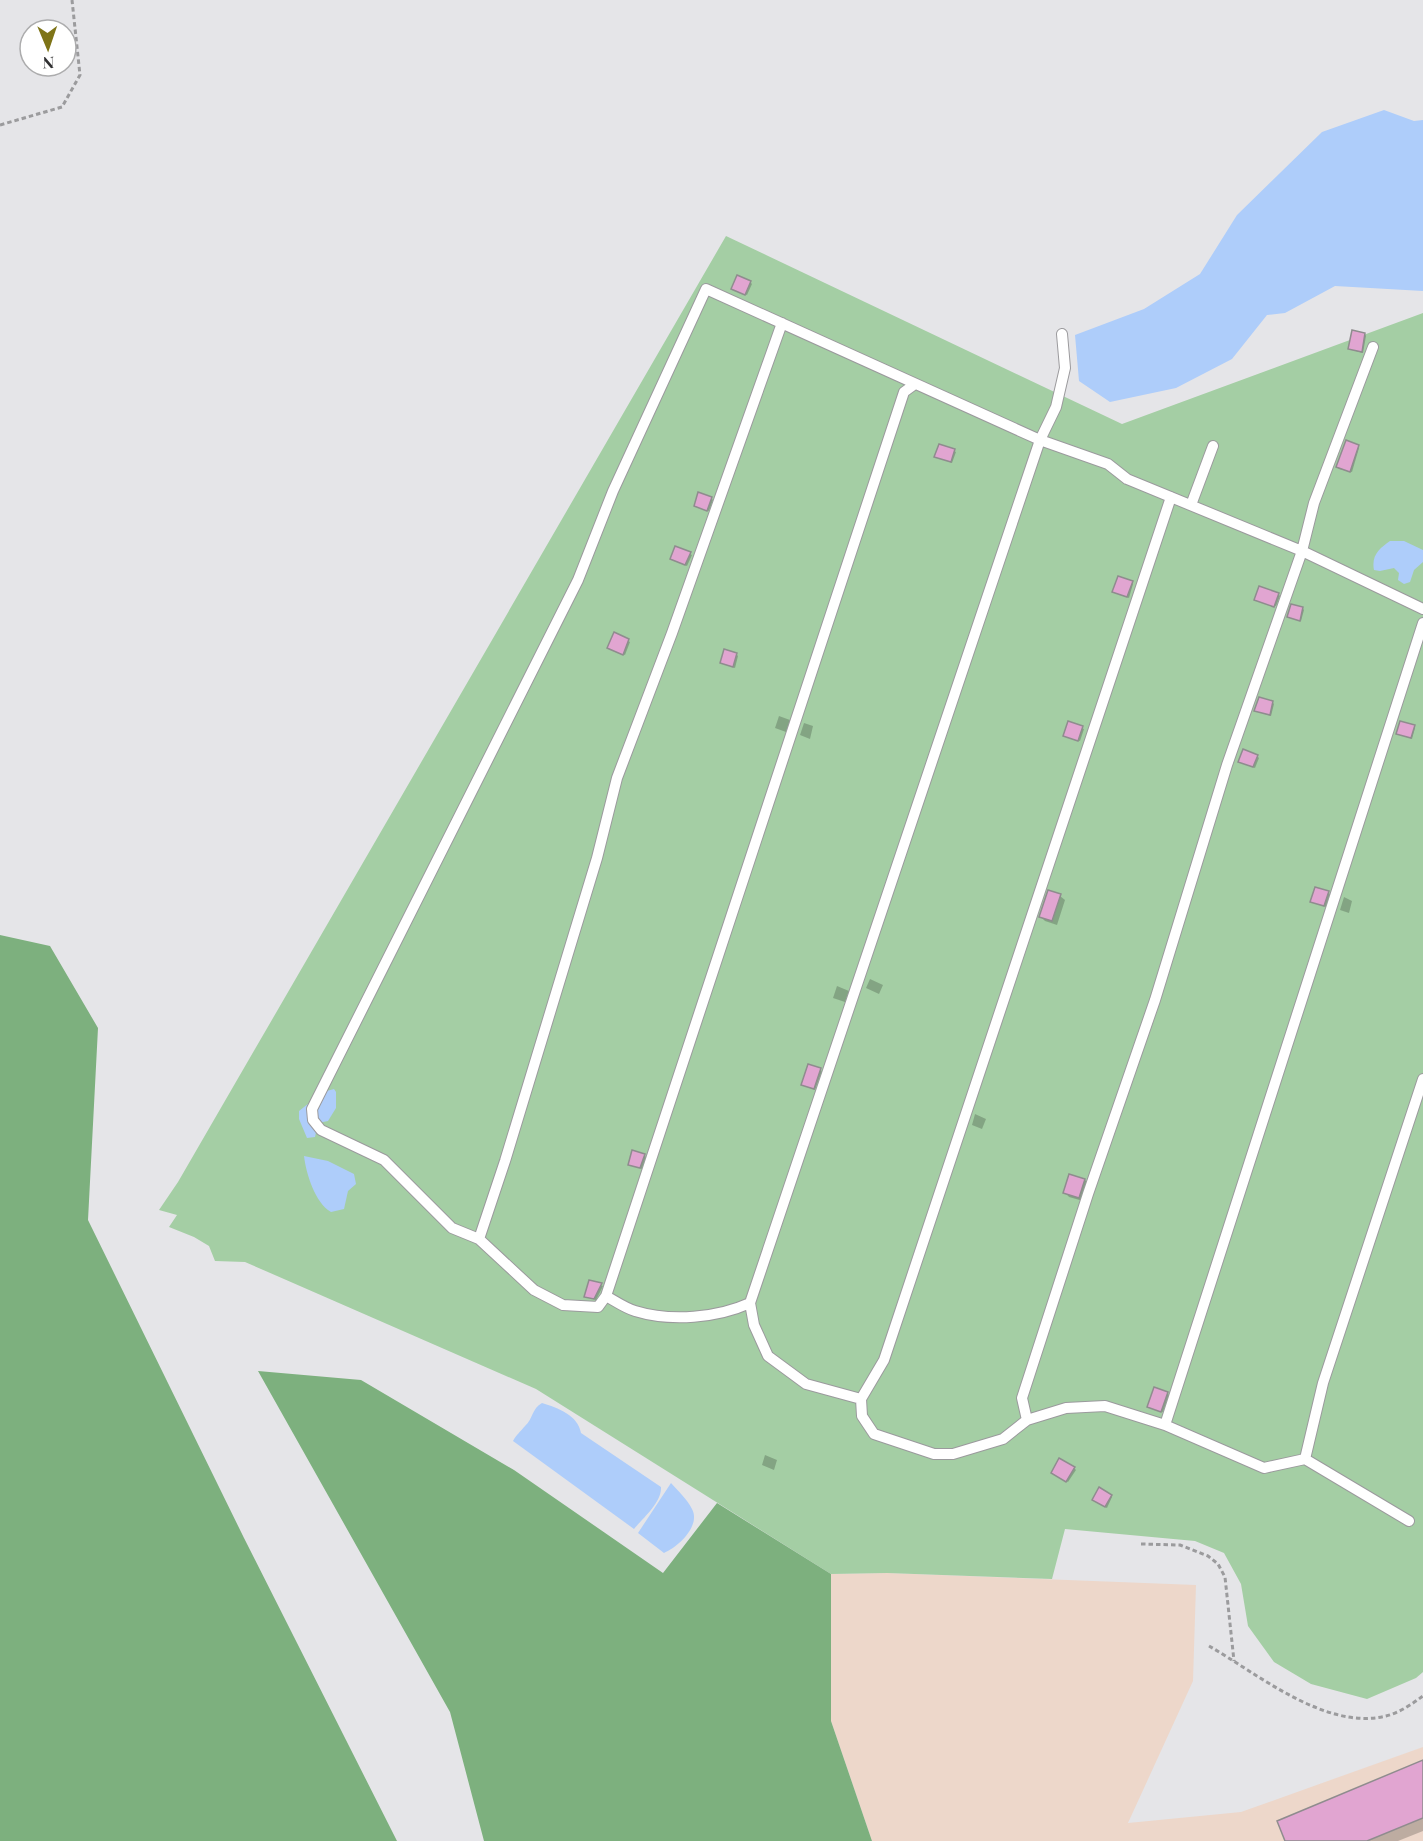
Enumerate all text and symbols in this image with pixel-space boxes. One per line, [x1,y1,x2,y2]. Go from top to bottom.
north arrow [18,18,78,78]
text: N [42,53,55,74]

